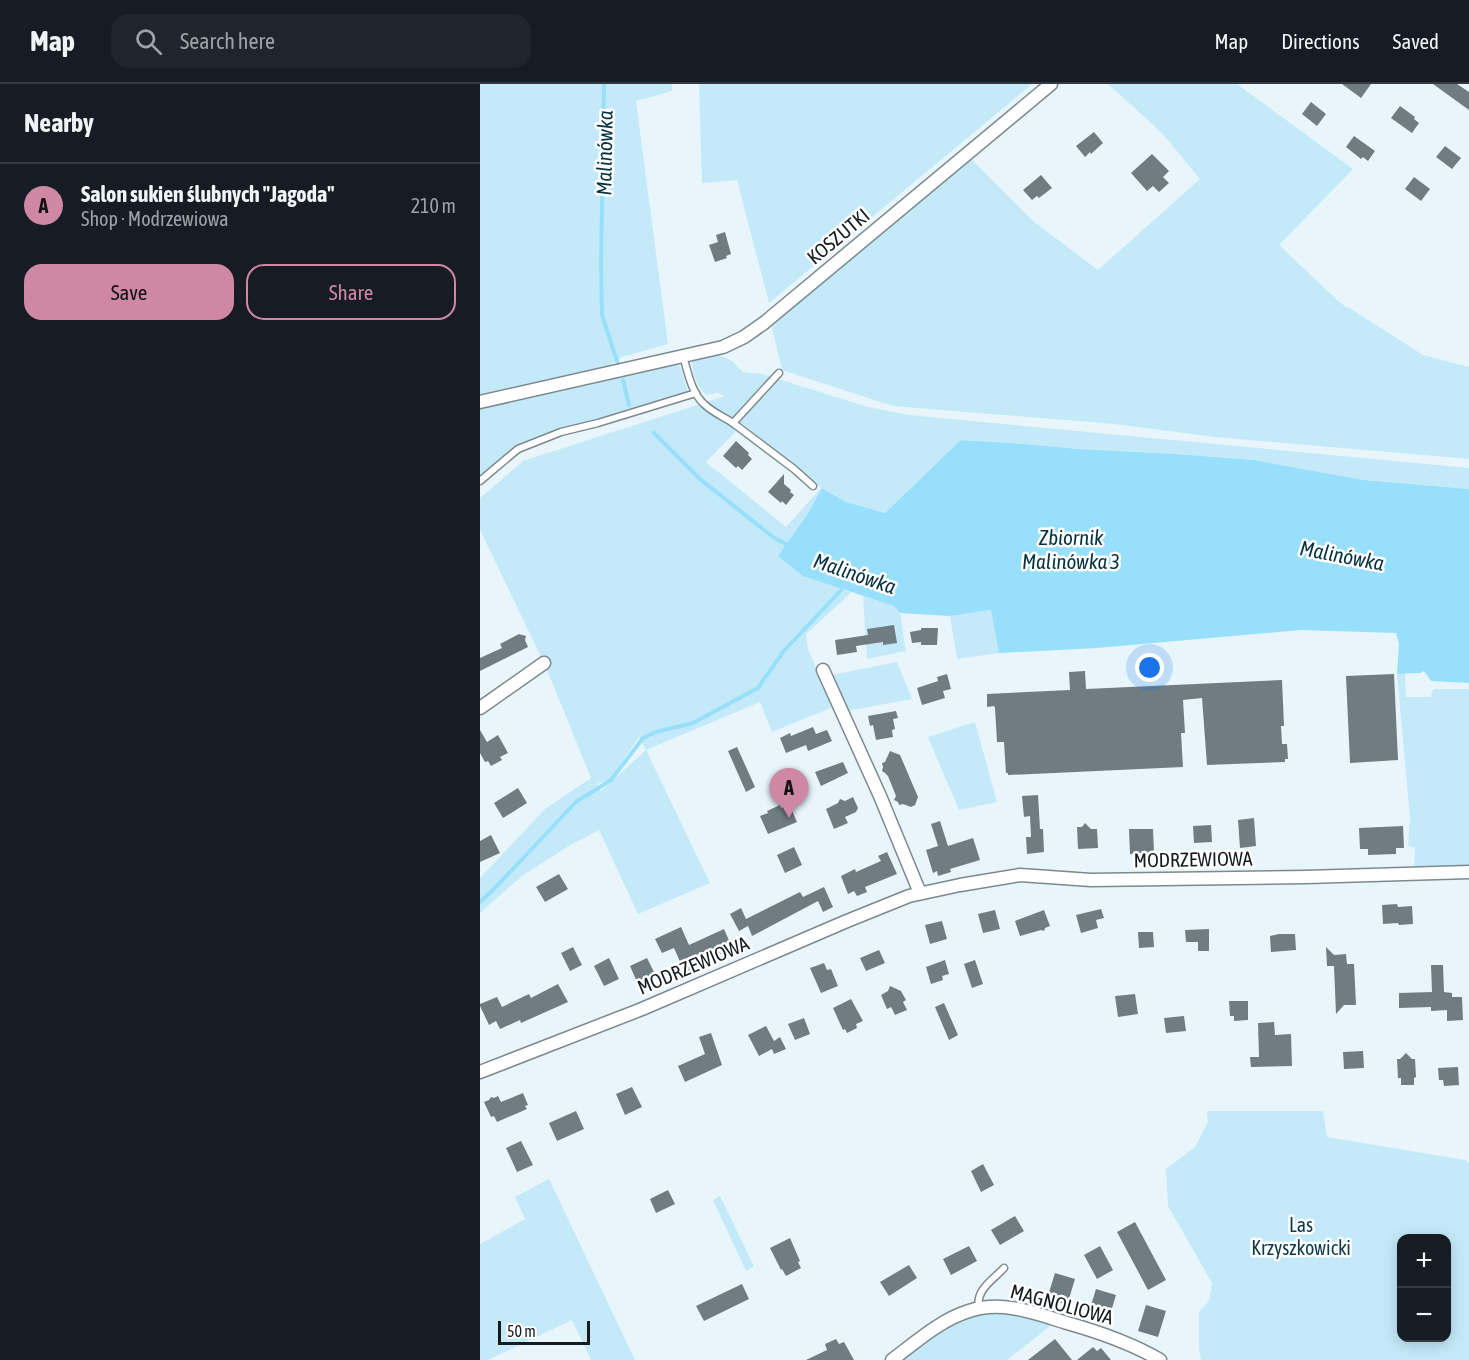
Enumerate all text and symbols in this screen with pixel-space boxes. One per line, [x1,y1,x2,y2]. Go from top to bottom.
search box [111,14,531,68]
text: Map [30,25,75,57]
icon: search [132,25,165,58]
text: Search here [180,28,275,54]
text: Map [1214,29,1248,53]
text: Directions [1281,29,1360,53]
text: Saved [1393,29,1439,53]
text: Nearby [24,108,94,138]
water label: Malinówka [591,110,617,196]
text: Salon sukien ślubnych "Jagoda" [81,181,334,207]
text: A [39,194,48,217]
text: 210 m [411,194,456,217]
street label: KOSZUTKI [802,203,874,269]
text: Shop · Modrzewiowa [81,207,229,230]
button: Save [24,264,234,320]
button: Share [246,264,456,320]
water label: Zbiornik Malinówka 3 [1022,525,1120,573]
water label: Malinówka [1298,535,1386,575]
water label: Malinówka [811,548,899,598]
your location [1135,653,1164,682]
pin: A [770,768,808,818]
street label: MODRZEWIOWA [1133,846,1253,872]
street label: MODRZEWIOWA [634,931,752,999]
park label: Las Krzyszkowicki [1251,1213,1351,1259]
map controls [1397,1234,1451,1342]
button: + [1397,1234,1451,1288]
street label: MAGNOLIOWA [1008,1279,1116,1329]
button: − [1397,1288,1451,1342]
scale bar [498,1318,590,1346]
text: 50 m [507,1322,536,1340]

